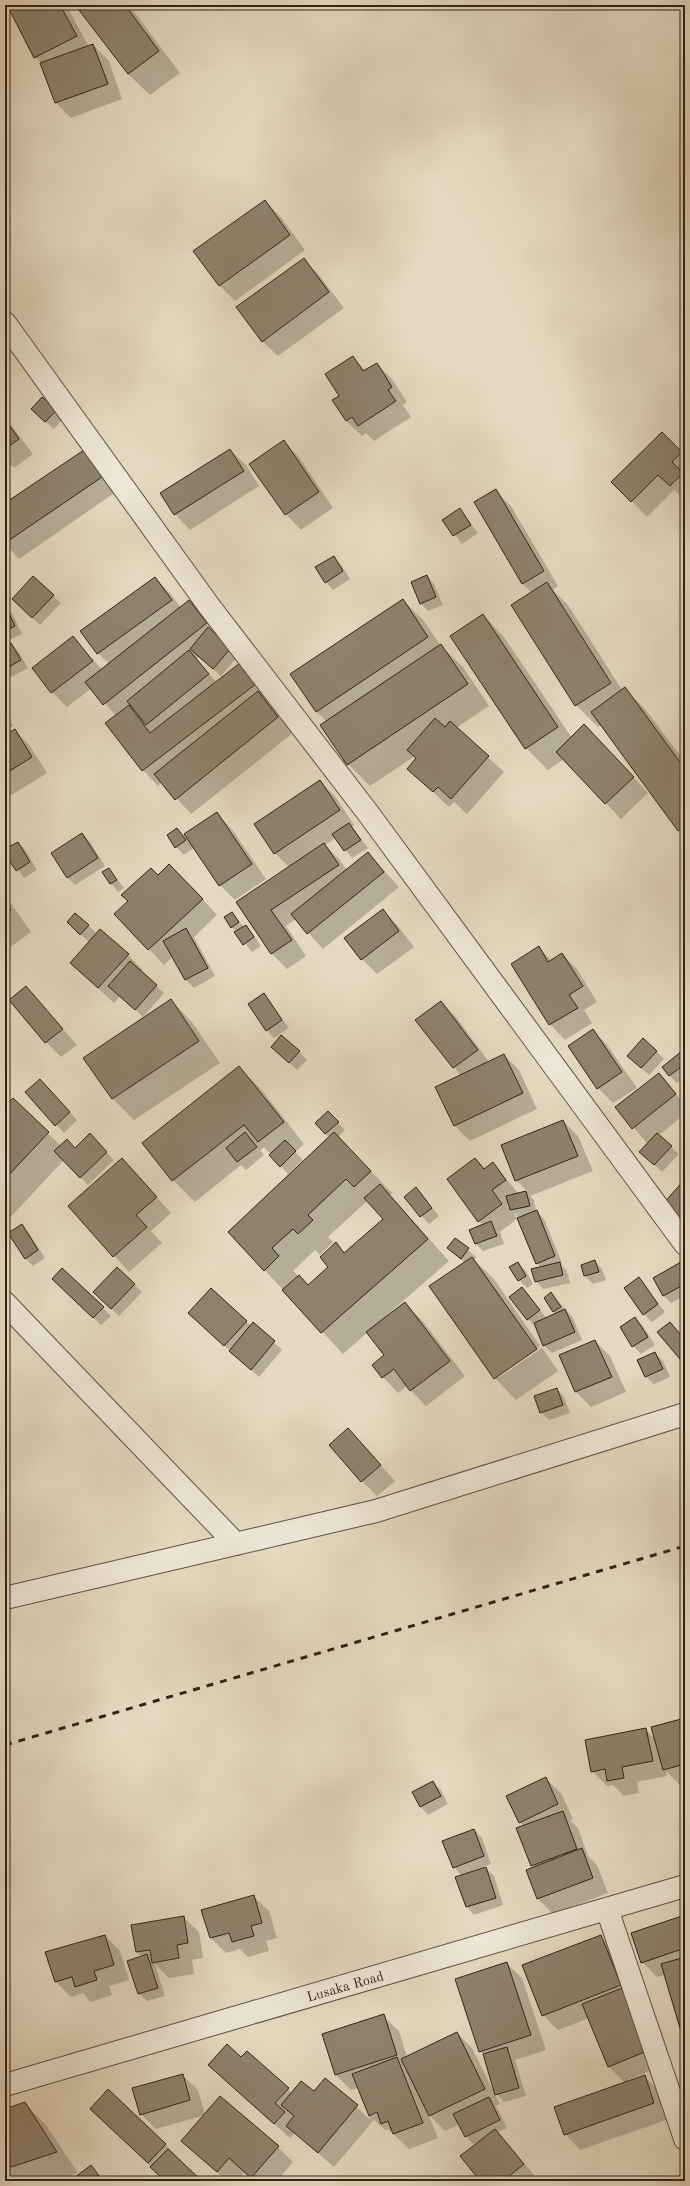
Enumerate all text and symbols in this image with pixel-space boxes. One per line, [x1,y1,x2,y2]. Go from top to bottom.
street label: Lusaka Road [305,1969,385,2005]

